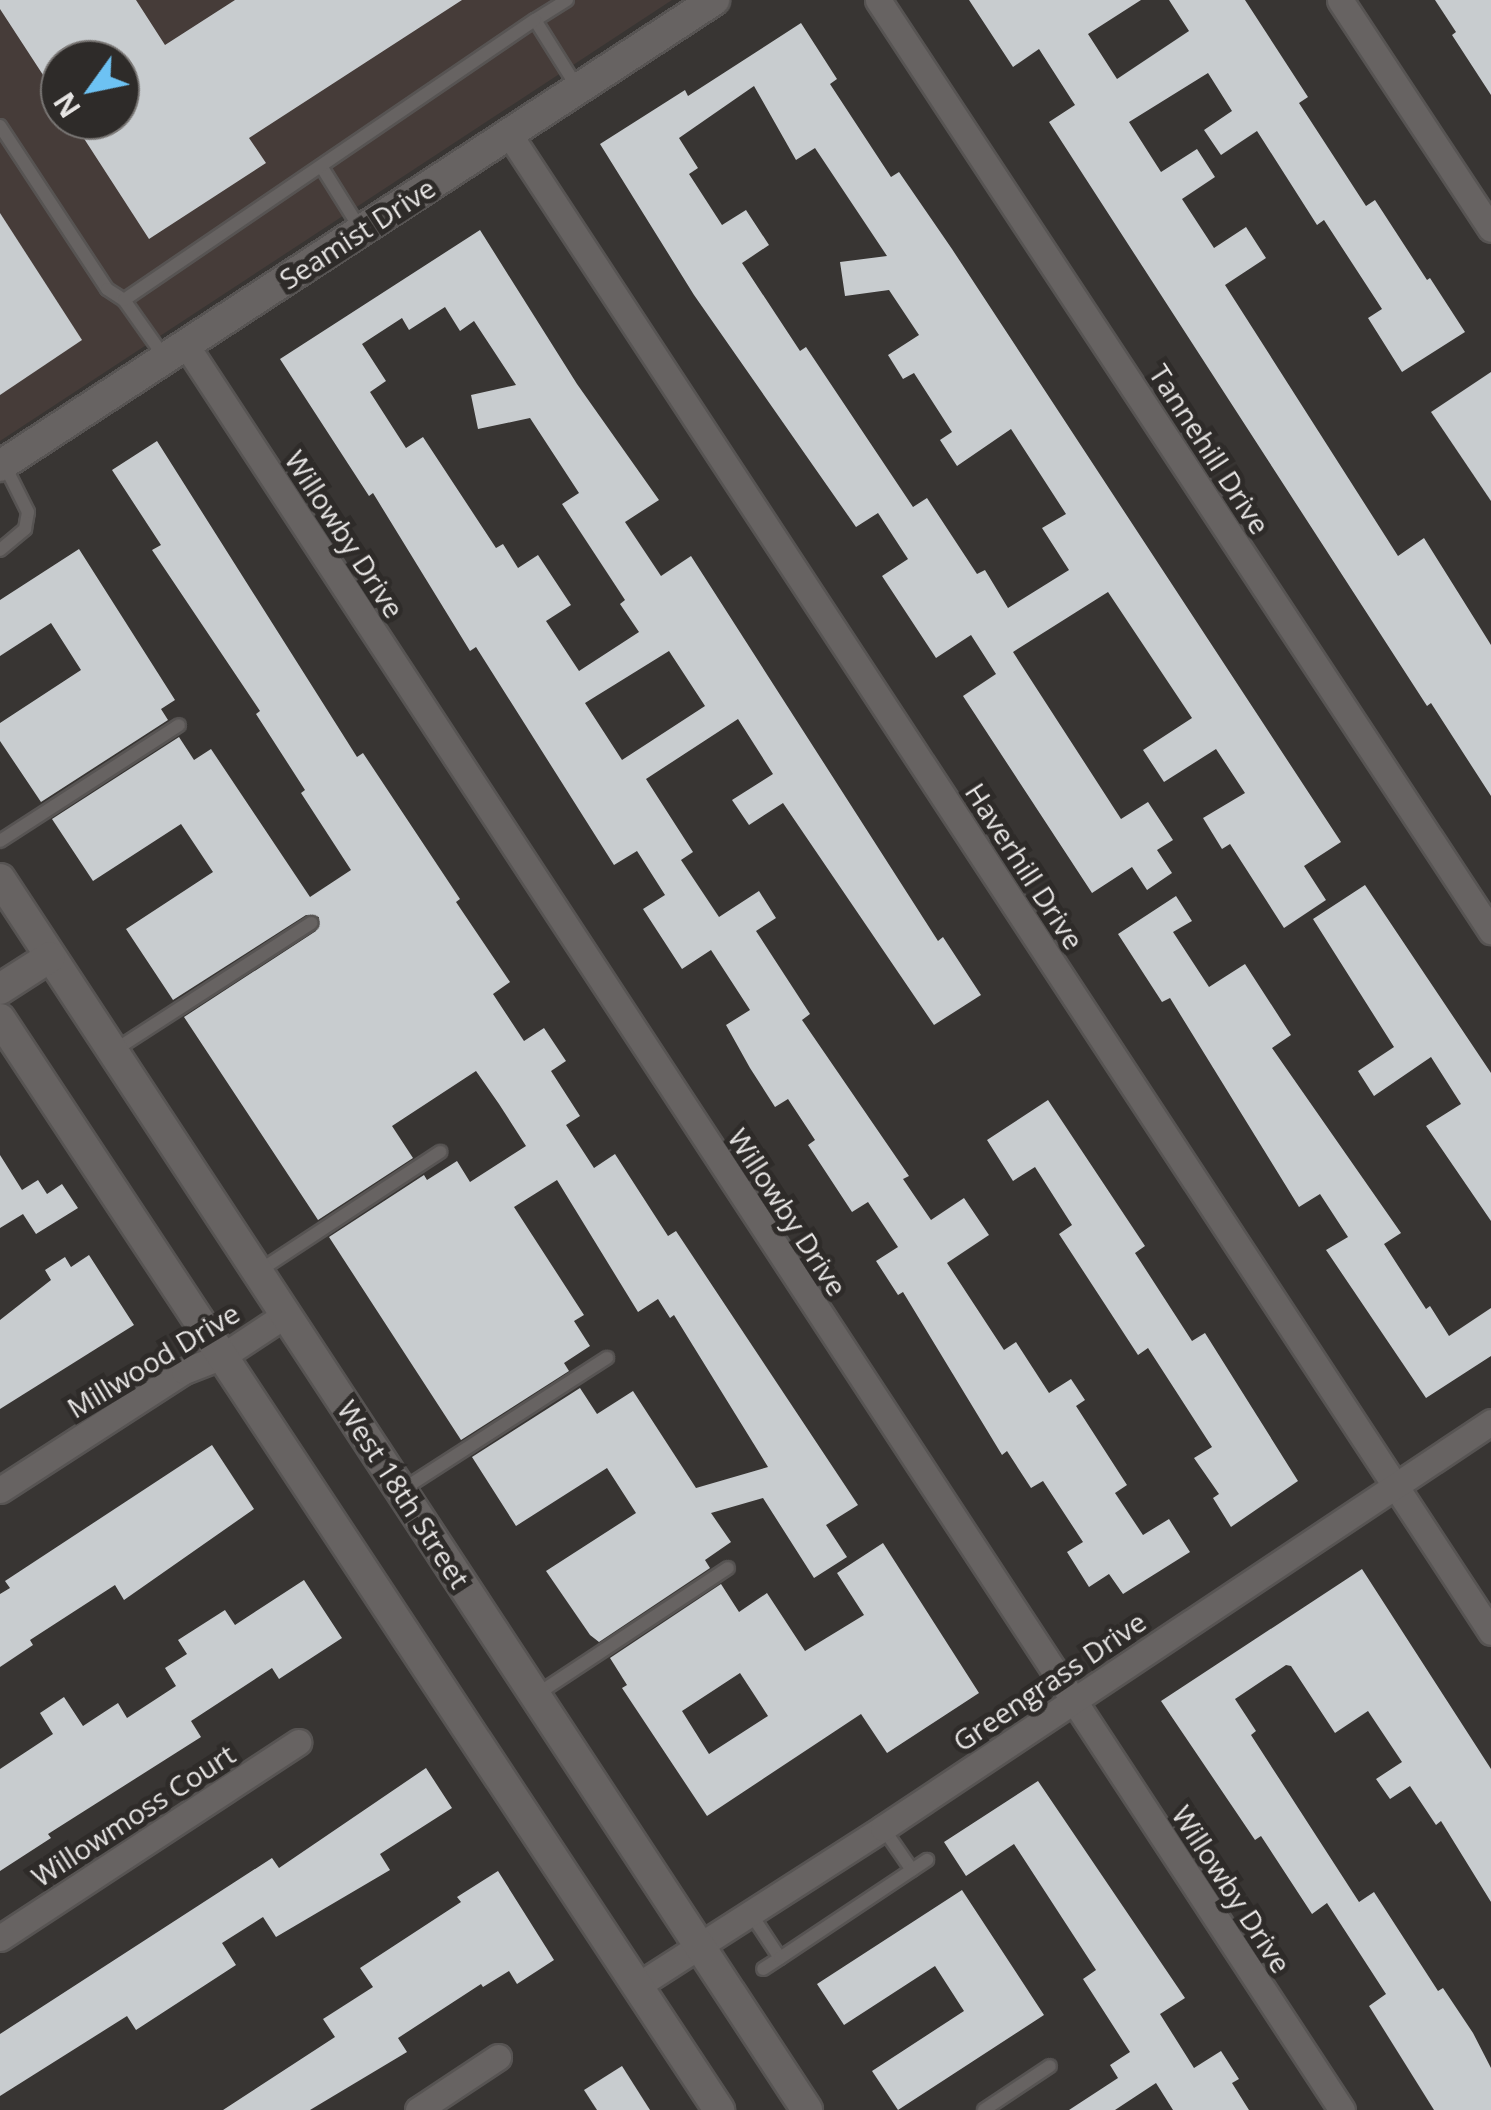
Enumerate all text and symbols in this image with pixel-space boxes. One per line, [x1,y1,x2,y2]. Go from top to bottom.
north arrow [40,40,140,140]
text: N [44,85,89,125]
street label: Seamist Drive [273,170,441,296]
street label: Tannehill Drive [1143,358,1277,540]
street label: Willowby Drive [278,444,412,624]
street label: Haverhill Drive [959,777,1091,955]
street label: Willowby Drive [721,1122,855,1302]
street label: Millwood Drive [61,1295,245,1425]
street label: West 18th Street [331,1394,477,1594]
street label: Greengrass Drive [946,1604,1152,1758]
street label: Willowmoss Court [25,1737,241,1893]
street label: Willowby Drive [1165,1799,1299,1979]

